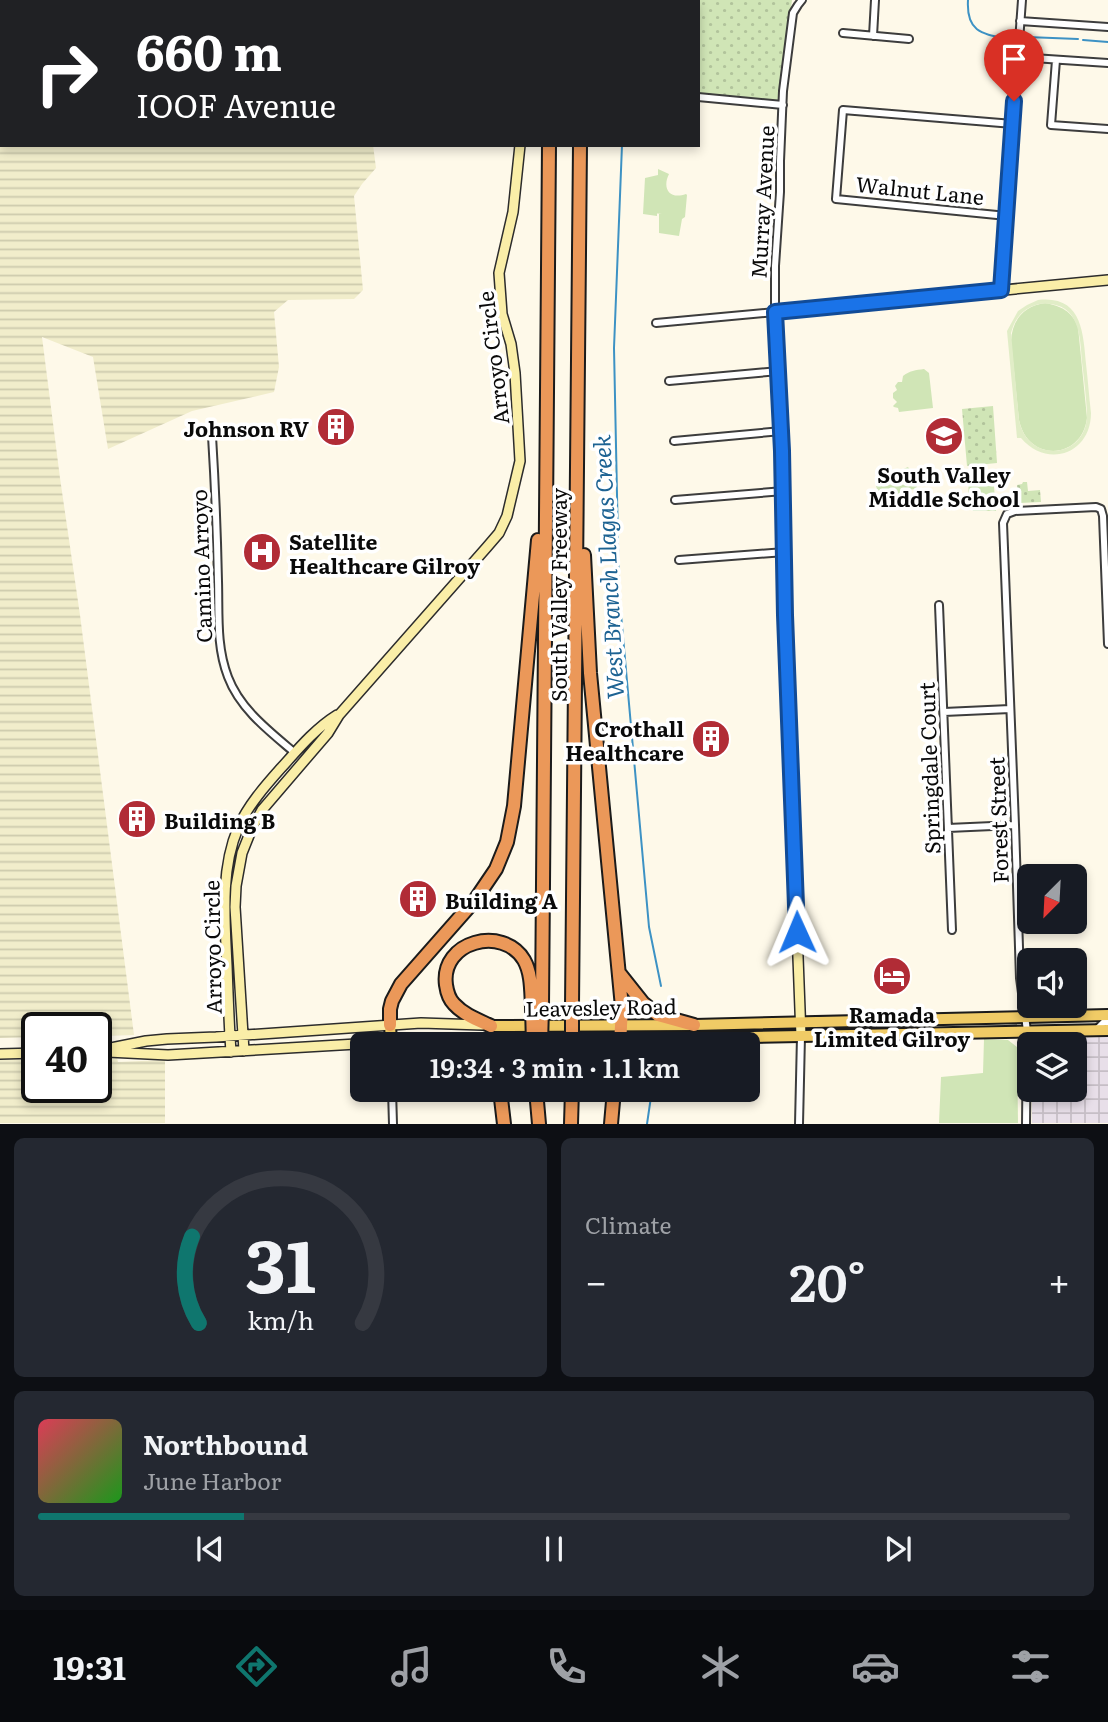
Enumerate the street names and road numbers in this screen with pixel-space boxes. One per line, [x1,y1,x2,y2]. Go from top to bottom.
street label: Murray Avenue [742,125,780,279]
street label: Walnut Lane [854,167,986,211]
street label: Arroyo Circle [468,289,516,426]
street label: South Valley Freeway [542,487,573,702]
street label: Camino Arroyo [182,489,218,643]
street label: Springdale Court [909,681,946,855]
street label: Forest Street [979,756,1015,884]
street label: Arroyo Circle [194,880,228,1014]
street label: Leavesley Road [525,989,677,1023]

